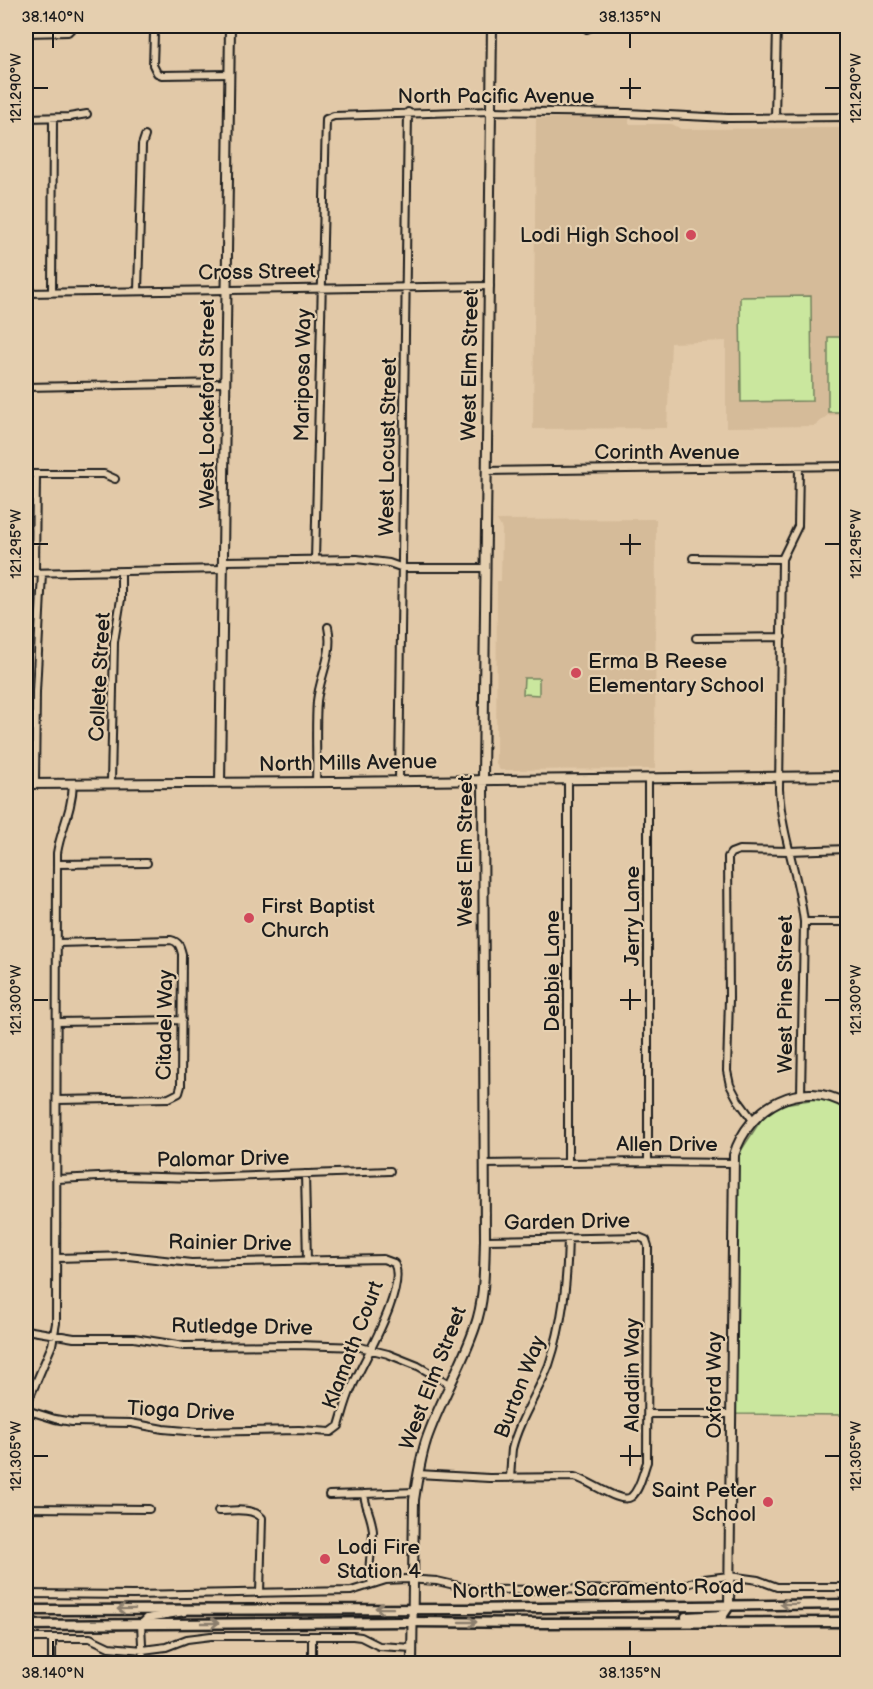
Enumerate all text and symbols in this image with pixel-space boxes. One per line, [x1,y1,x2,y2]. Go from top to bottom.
text: 38.140°N [22,8,84,27]
text: 38.135°N [599,8,661,27]
text: 121.290°W [7,53,26,123]
text: 121.290°W [847,53,866,123]
street label: North Pacific Avenue [397,84,595,109]
place label: Lodi High School [520,223,679,248]
marker: Lodi High School [684,228,698,242]
street label: Cross Street [198,258,317,286]
street label: West Elm Street [456,288,484,441]
street label: West Lockeford Street [195,299,220,509]
street label: Mariposa Way [289,308,317,442]
street label: West Locust Street [374,357,402,537]
street label: Corinth Avenue [594,440,740,465]
text: 121.295°W [7,509,26,579]
text: 121.295°W [847,509,866,579]
street label: Collete Street [84,611,116,742]
place label: Erma B Reese Elementary School [588,649,764,698]
marker: Erma B Reese Elementary School [569,666,583,680]
street label: North Mills Avenue [259,749,437,777]
street label: West Elm Street [453,775,478,927]
street label: Jerry Lane [620,866,645,966]
place label: First Baptist Church [261,894,375,943]
street label: Debbie Lane [540,910,565,1032]
marker: First Baptist Church [242,911,256,925]
street label: West Pine Street [773,914,798,1073]
text: 121.300°W [7,964,26,1035]
text: 121.300°W [847,964,866,1035]
street label: Citadel Way [152,969,178,1081]
street label: Allen Drive [616,1132,718,1157]
street label: Palomar Drive [156,1145,290,1173]
street label: Garden Drive [504,1208,630,1236]
street label: Rainier Drive [168,1229,292,1257]
street label: Klamath Court [317,1277,389,1413]
street label: West Elm Street [394,1302,472,1453]
street label: Rutledge Drive [171,1313,313,1341]
street label: Aladdin Way [620,1317,645,1432]
street label: Oxford Way [702,1331,727,1438]
street label: Burton Way [489,1332,551,1442]
street label: Tioga Drive [127,1396,235,1426]
text: 121.305°W [7,1421,26,1491]
text: 121.305°W [847,1421,866,1491]
place label: Saint Peter School [652,1478,756,1527]
marker: Saint Peter School [761,1495,775,1509]
place label: Lodi Fire Station 4 [337,1535,421,1584]
marker: Lodi Fire Station 4 [318,1552,332,1566]
street label: North Lower Sacramento Road [452,1574,744,1604]
one-way arrow [780,1599,800,1610]
one-way arrow [117,1603,137,1615]
one-way arrow [375,1603,395,1614]
one-way arrow [457,1616,477,1628]
one-way arrow [199,1617,219,1629]
text: 38.140°N [22,1664,84,1683]
text: 38.135°N [599,1664,661,1683]

